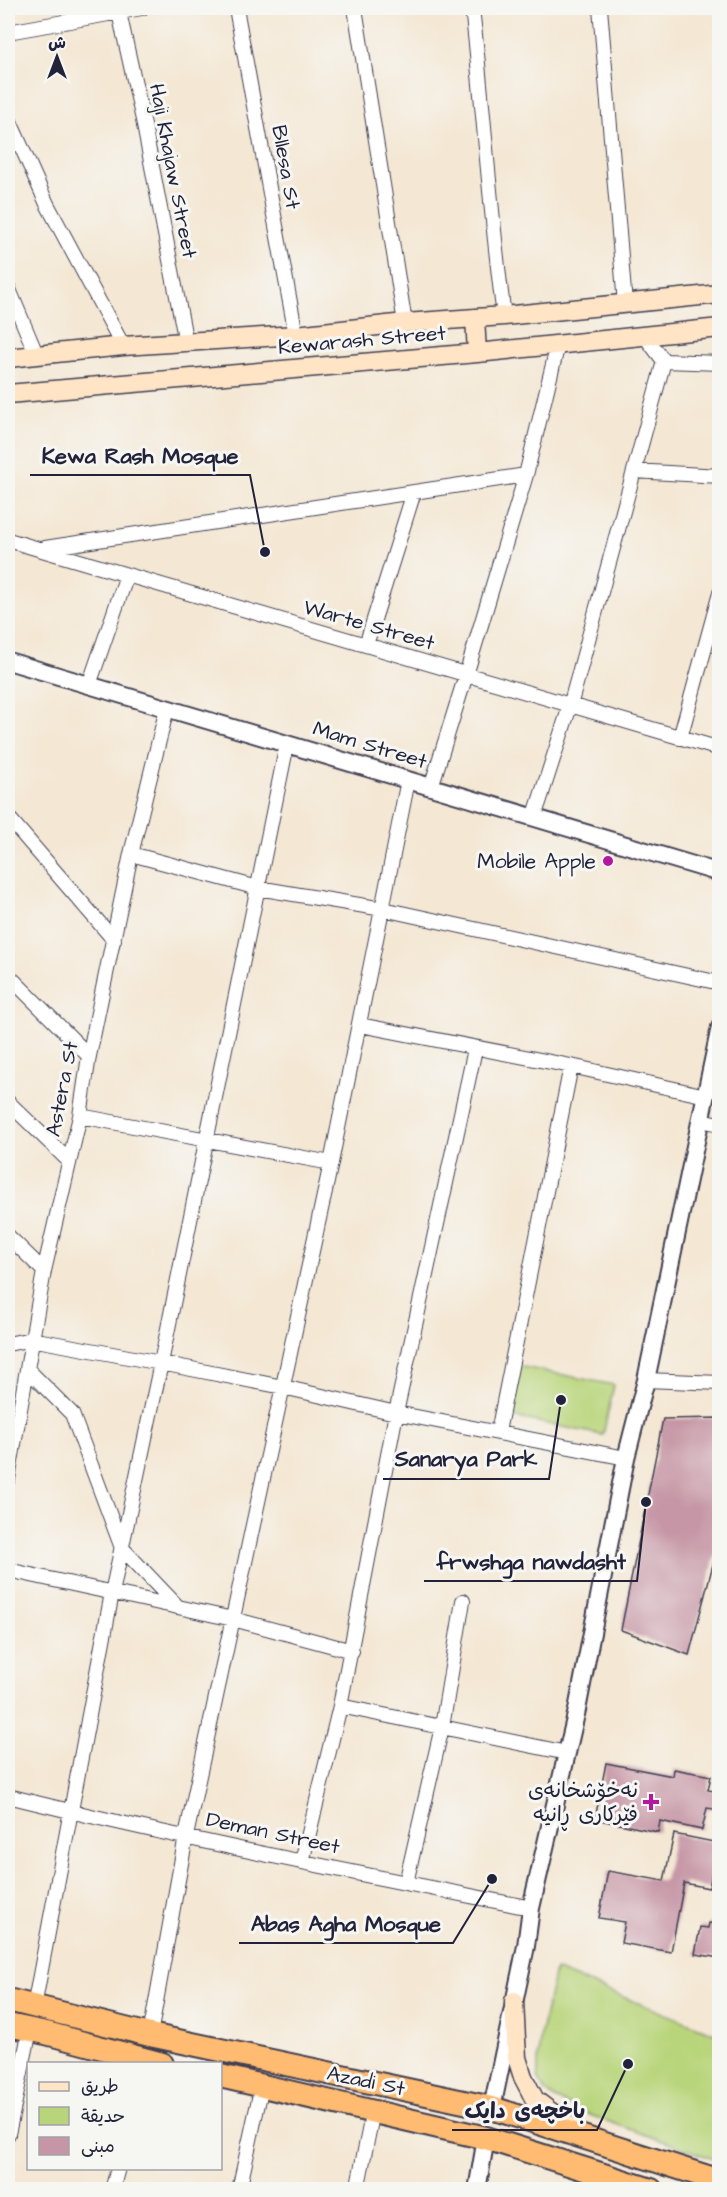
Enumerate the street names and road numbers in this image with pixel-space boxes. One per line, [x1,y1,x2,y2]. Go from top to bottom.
street label: ‌Haji Khajaw Street [142,81,204,261]
street label: Bllesa St [264,123,308,212]
street label: Kewarash Street [277,318,448,362]
street label: Warte Street [300,592,438,658]
street label: Mam Street [310,714,431,776]
street label: Astera St [39,1038,86,1139]
street label: Deman Street [204,1805,343,1861]
street label: Azadi St [324,2059,408,2103]

